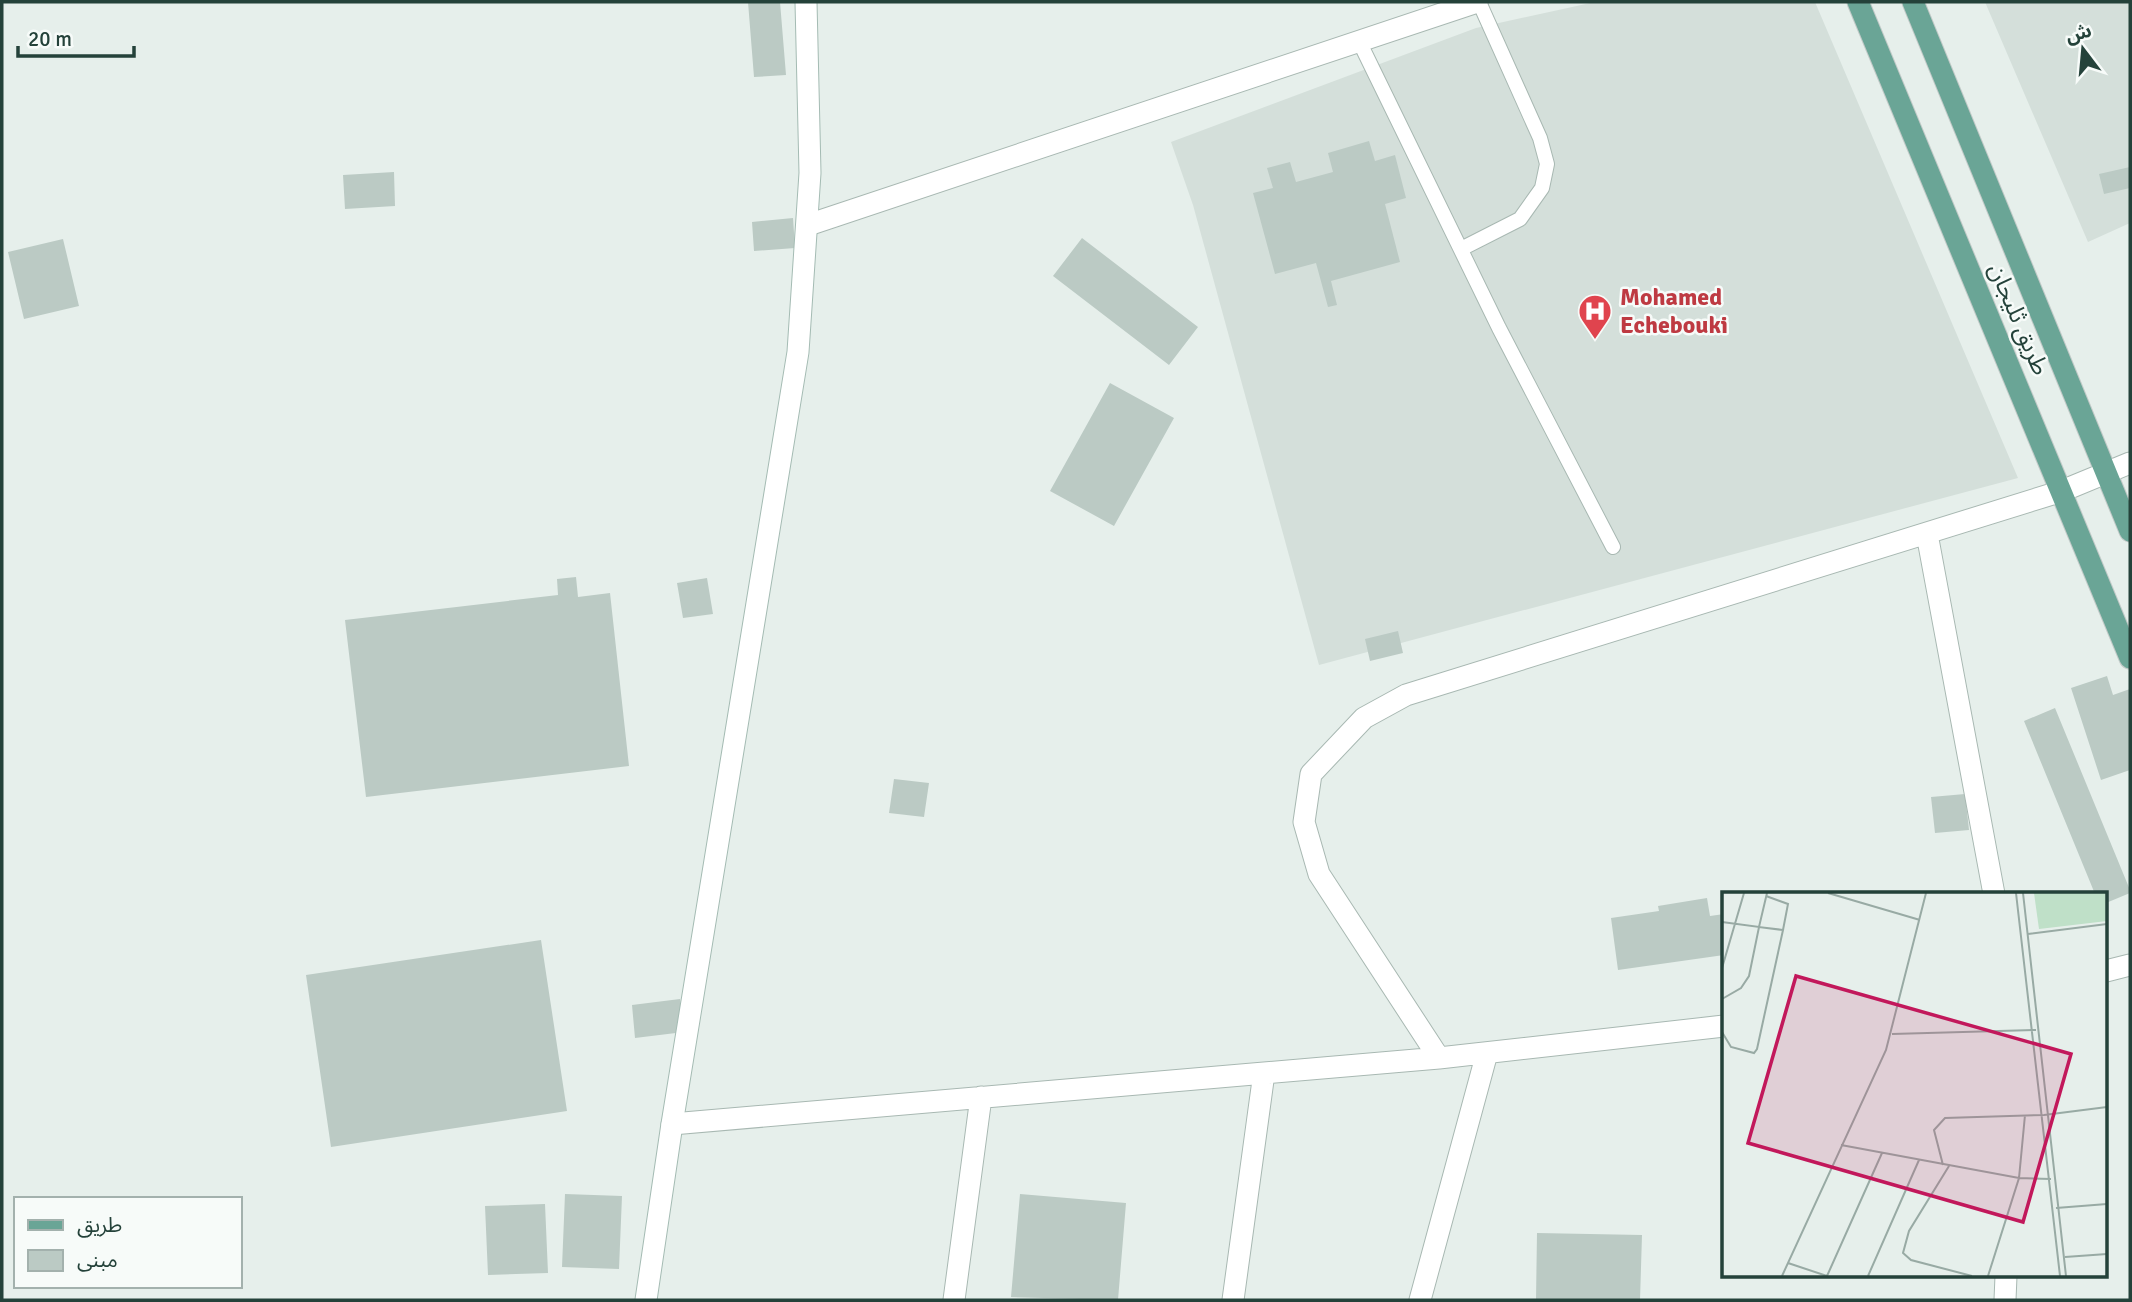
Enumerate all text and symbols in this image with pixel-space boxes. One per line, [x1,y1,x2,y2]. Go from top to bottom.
scale bar [18,14,133,58]
north arrow [2048,14,2118,84]
text: ش [2063,18,2094,49]
text: 20 m [28,26,72,52]
street label: طريق ثليجان [1982,258,2056,380]
place label: Mohamed Echebouki [1620,282,1728,340]
hospital icon: Mohamed Echebouki [1576,292,1614,341]
inset map [1722,892,2108,1278]
legend [14,1197,242,1288]
text: طريق [77,1212,122,1238]
text: مبنى [77,1247,118,1273]

